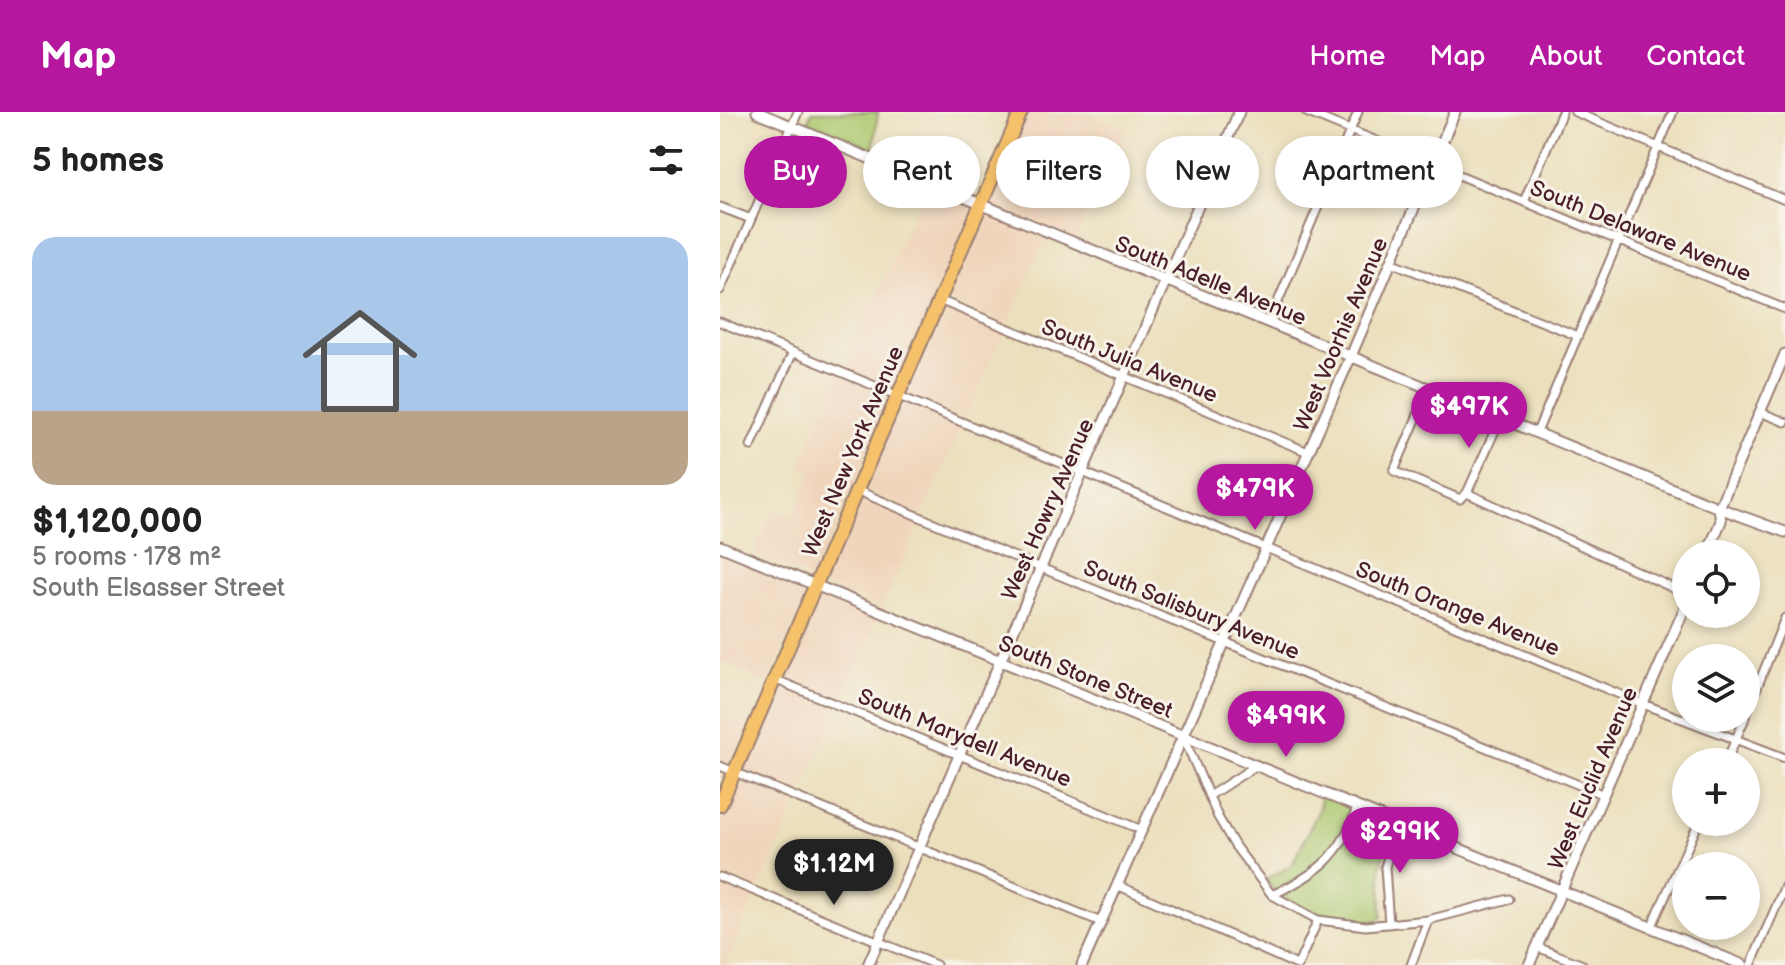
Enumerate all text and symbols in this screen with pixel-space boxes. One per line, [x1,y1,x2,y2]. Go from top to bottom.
text: Map [40,34,116,79]
text: Home [1309,40,1385,73]
text: Map [1429,40,1486,73]
text: About [1530,40,1602,73]
text: Contact [1646,40,1745,73]
chip: Buy [744,136,847,208]
chip: Rent [863,136,980,208]
chip: Filters [996,136,1130,208]
chip: New [1146,136,1259,208]
chip: Apartment [1275,136,1463,208]
icon: filters [644,138,688,182]
text: 5 homes [32,140,164,181]
street label: South Delaware Avenue [1526,175,1755,288]
street label: South Adelle Avenue [1111,231,1310,332]
street label: West Voorhis Avenue [1288,234,1394,435]
icon: home [288,289,432,433]
street label: South Julia Avenue [1037,314,1221,409]
street label: West New York Avenue [797,342,910,561]
pin: $497K [1413,382,1525,450]
text: $497K [1429,392,1509,423]
street label: West Howry Avenue [996,415,1101,605]
pin: $479K [1199,464,1311,532]
text: $479K [1215,474,1295,505]
text: $1,120,000 [32,501,203,542]
map controls [1672,540,1760,940]
button: locate [1672,540,1760,628]
text: 5 rooms · 178 m² [32,542,221,573]
street label: South Salisbury Avenue [1079,555,1303,666]
street label: South Orange Avenue [1352,556,1563,663]
text: South Elsasser Street [32,573,285,604]
street label: South Stone Street [994,630,1177,725]
button: layers [1672,644,1760,732]
street label: South Marydell Avenue [854,683,1075,794]
street label: West Euclid Avenue [1543,683,1644,874]
pin: $499K [1230,691,1342,759]
text: $499K [1246,701,1326,732]
button: + [1672,748,1760,836]
pin: $299K [1344,807,1456,875]
text: $299K [1360,817,1440,848]
pin: $1.12M [769,839,899,907]
text: $1.12M [793,849,875,880]
button: − [1672,852,1760,940]

